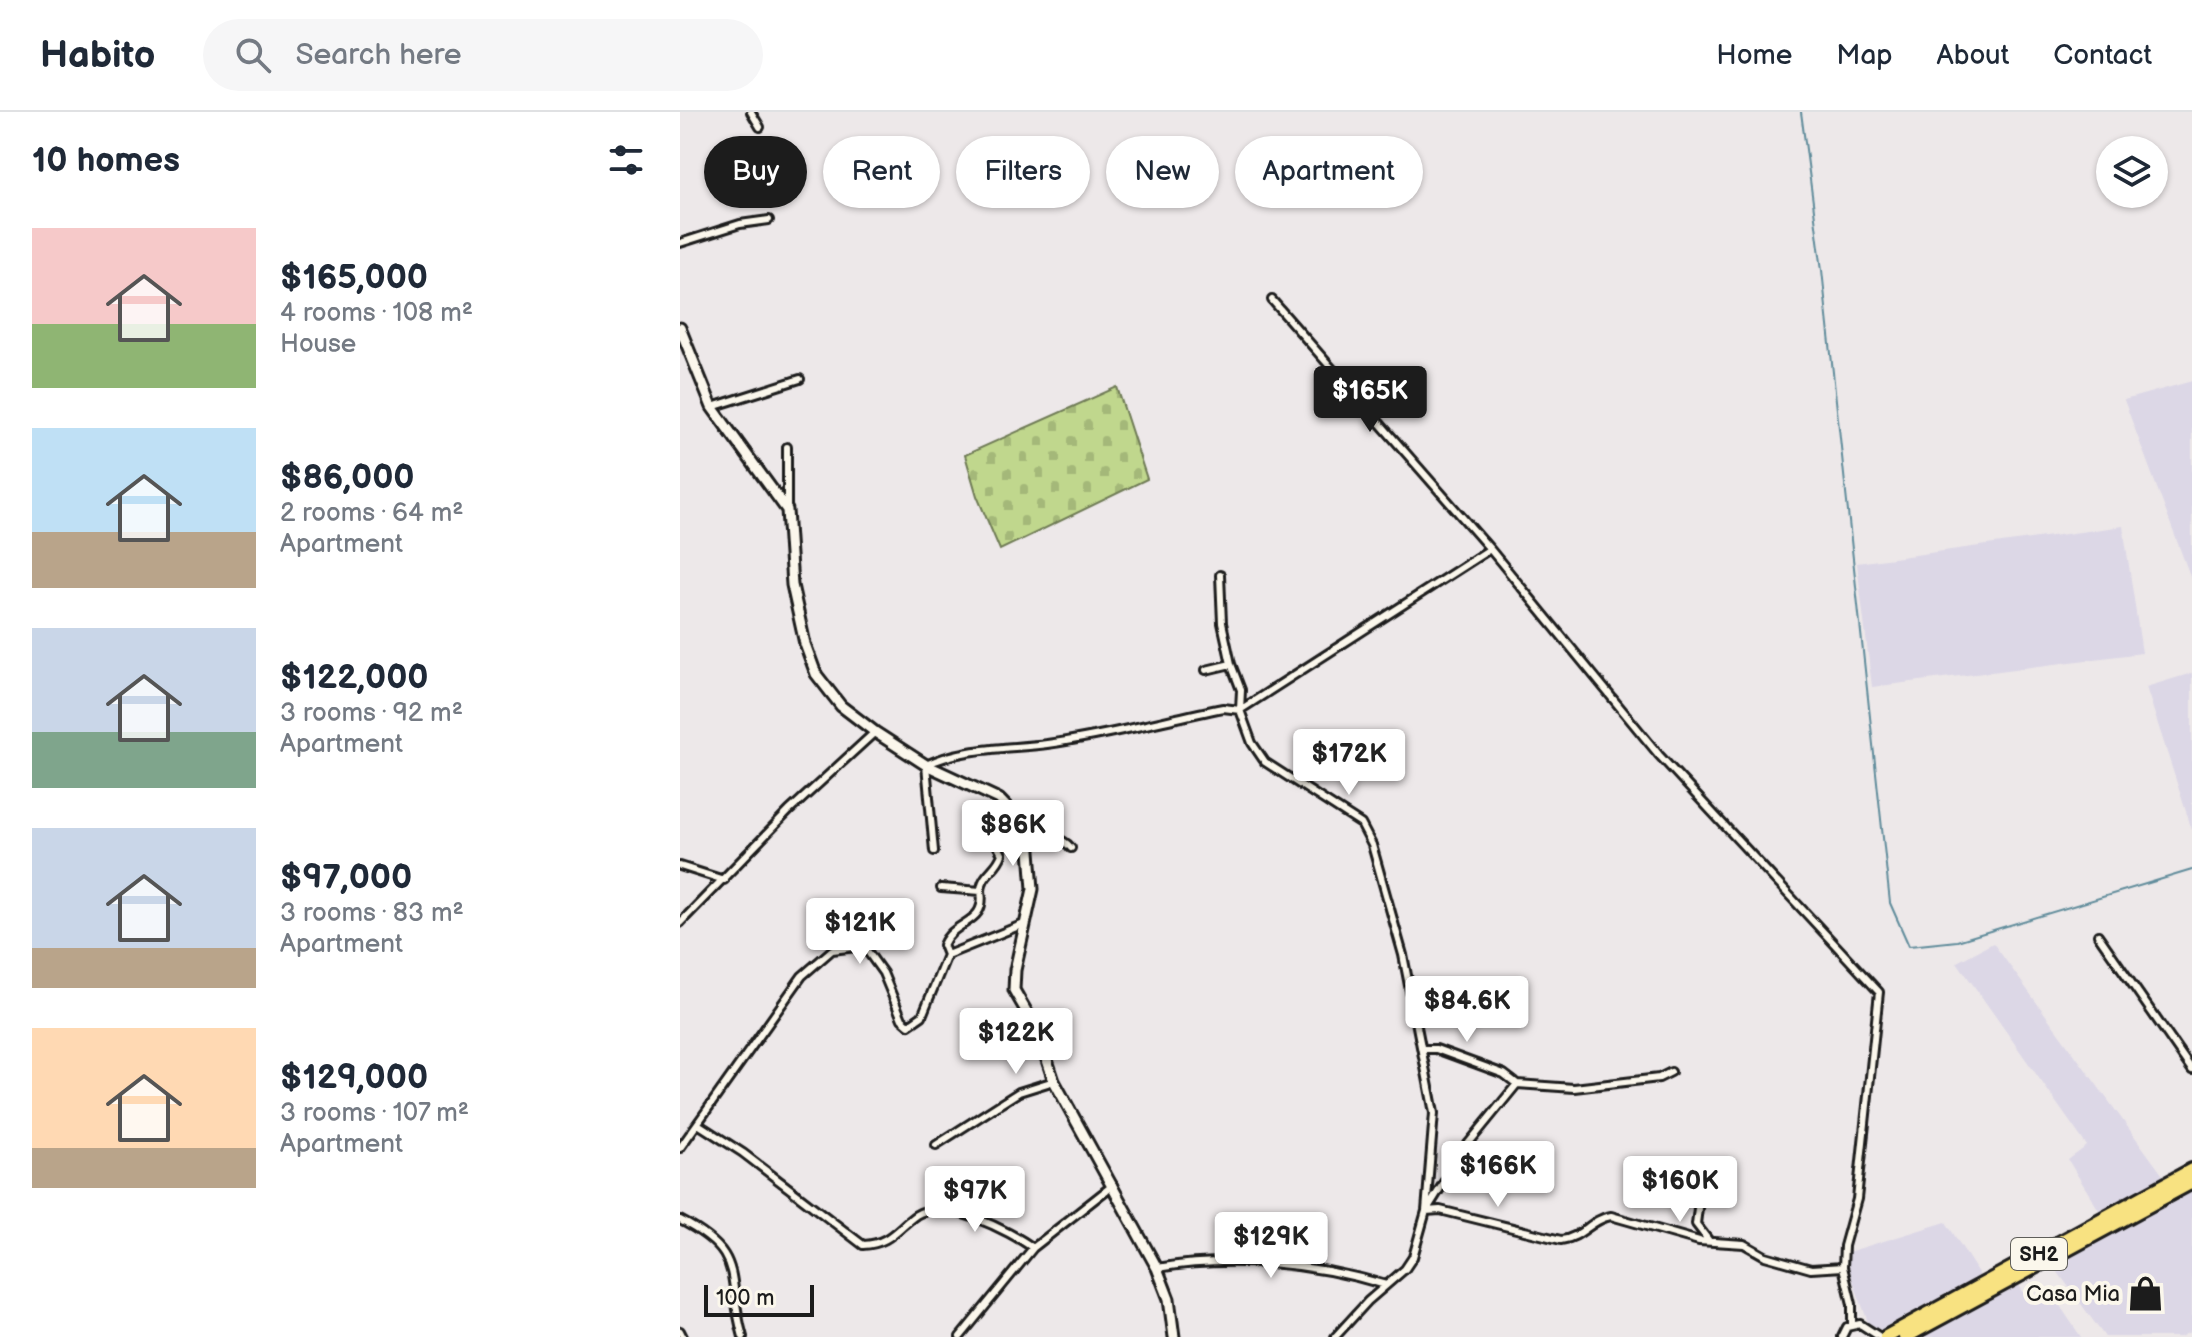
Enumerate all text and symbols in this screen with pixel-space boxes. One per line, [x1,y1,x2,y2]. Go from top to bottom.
search box [203,19,763,91]
text: Habito [40,33,155,78]
icon: search [231,33,275,77]
text: Search here [295,37,462,73]
text: Home [1716,39,1792,72]
text: Map [1836,39,1893,72]
text: About [1937,39,2009,72]
text: Contact [2053,39,2152,72]
chip: Buy [704,136,807,208]
chip: Rent [823,136,940,208]
chip: Filters [956,136,1090,208]
chip: New [1106,136,1219,208]
chip: Apartment [1235,136,1423,208]
map controls [2096,136,2168,208]
button: layers [2096,136,2168,208]
icon: filters [604,138,648,182]
text: 10 homes [32,140,180,181]
text: $165,000 [280,257,428,298]
icon: home [96,260,192,356]
text: 4 rooms · 108 m² [280,298,473,329]
text: House [280,329,356,360]
pin: $165K [1314,366,1426,434]
text: $165K [1332,376,1408,407]
text: $86,000 [280,457,415,498]
icon: home [96,460,192,556]
text: 2 rooms · 64 m² [280,498,464,529]
text: Apartment [280,529,403,560]
text: $122,000 [280,657,429,698]
icon: home [96,660,192,756]
text: 3 rooms · 92 m² [280,698,463,729]
text: Apartment [280,729,403,760]
pin: $172K [1293,729,1405,797]
text: $172K [1311,739,1387,770]
pin: $86K [966,800,1060,868]
text: $86K [980,810,1046,841]
text: $97,000 [280,857,412,898]
icon: home [96,860,192,956]
text: 3 rooms · 83 m² [280,898,464,929]
pin: $121K [804,898,916,966]
text: $121K [824,908,896,939]
text: Apartment [280,929,403,960]
pin: $84.6K [1402,976,1532,1044]
text: $84.6K [1423,986,1511,1017]
pin: $122K [960,1008,1072,1076]
text: $122K [978,1018,1054,1049]
text: $129,000 [280,1057,428,1098]
icon: home [96,1060,192,1156]
text: 3 rooms · 107 m² [280,1098,469,1129]
text: Apartment [280,1129,403,1160]
pin: $166K [1442,1141,1554,1209]
text: $166K [1459,1151,1537,1182]
pin: $160K [1624,1156,1736,1224]
pin: $97K [928,1166,1022,1234]
text: $160K [1641,1166,1719,1197]
text: $97K [943,1176,1007,1207]
pin: $129K [1215,1212,1327,1280]
text: $129K [1233,1222,1309,1253]
road number: SH2 [2011,1238,2067,1270]
shop icon: Casa Mia [2127,1274,2165,1312]
scale bar [704,1281,814,1317]
place label: Casa Mia [2026,1281,2120,1308]
text: 100 m [716,1285,775,1312]

